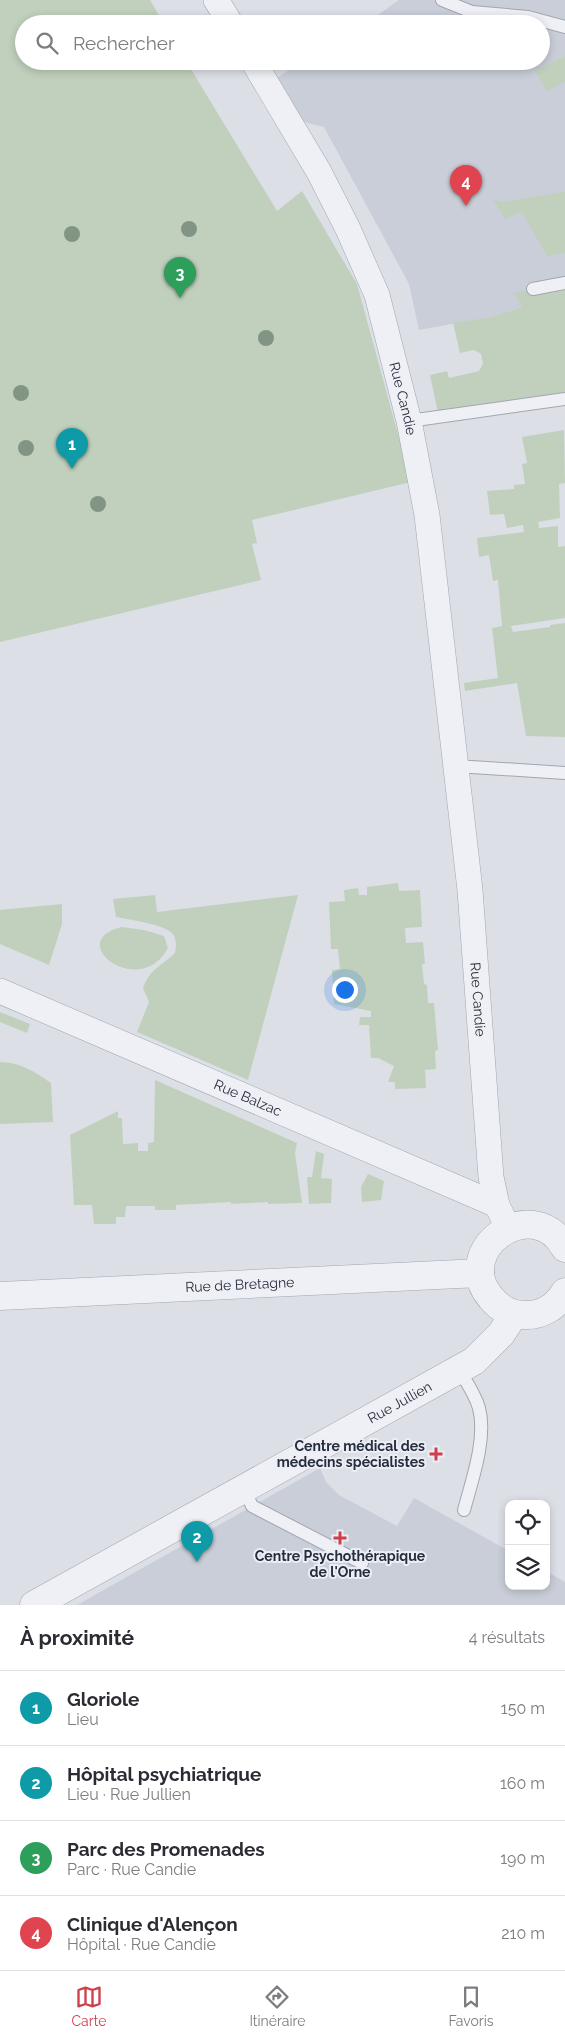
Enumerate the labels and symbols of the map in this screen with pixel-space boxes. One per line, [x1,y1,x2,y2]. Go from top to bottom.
pin: 4 [450,165,482,206]
pin: 3 [164,257,196,298]
street label: Rue Candie [386,360,420,436]
pin: 1 [56,428,88,469]
street label: Rue Candie [467,962,489,1037]
your location [332,977,358,1003]
street label: Rue Balzac [212,1076,285,1120]
street label: Rue de Bretagne [185,1274,295,1295]
street label: Rue Jullien [365,1378,434,1426]
place label: Centre médical des médecins spécialistes [277,1438,425,1470]
marker: Centre médical des médecins spécialistes [429,1447,443,1461]
pin: 2 [181,1521,213,1562]
marker: Centre Psychothérapique de l'Orne [333,1531,347,1545]
place label: Centre Psychothérapique de l'Orne [255,1548,426,1580]

